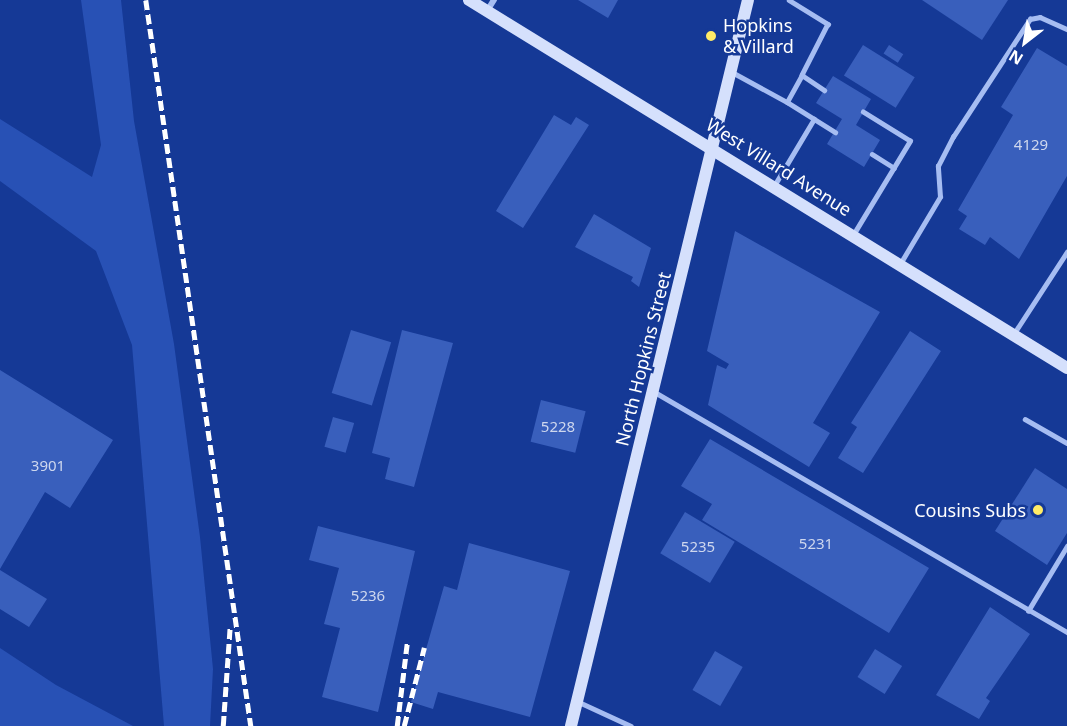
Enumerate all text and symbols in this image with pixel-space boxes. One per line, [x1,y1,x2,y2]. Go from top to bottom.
north arrow [995,12,1055,72]
place label: Hopkins & Villard [723,15,794,57]
marker: Hopkins & Villard [704,29,718,43]
text: N [1004,45,1027,70]
street label: West Villard Avenue [702,114,856,220]
house number: 4129 [1014,136,1048,154]
street label: North Hopkins Street [611,270,675,448]
house number: 5228 [541,418,575,436]
house number: 3901 [31,457,65,475]
place label: Cousins Subs [914,499,1026,521]
marker: Cousins Subs [1031,503,1045,517]
house number: 5231 [799,535,833,553]
house number: 5235 [681,538,715,556]
house number: 5236 [351,587,385,605]

